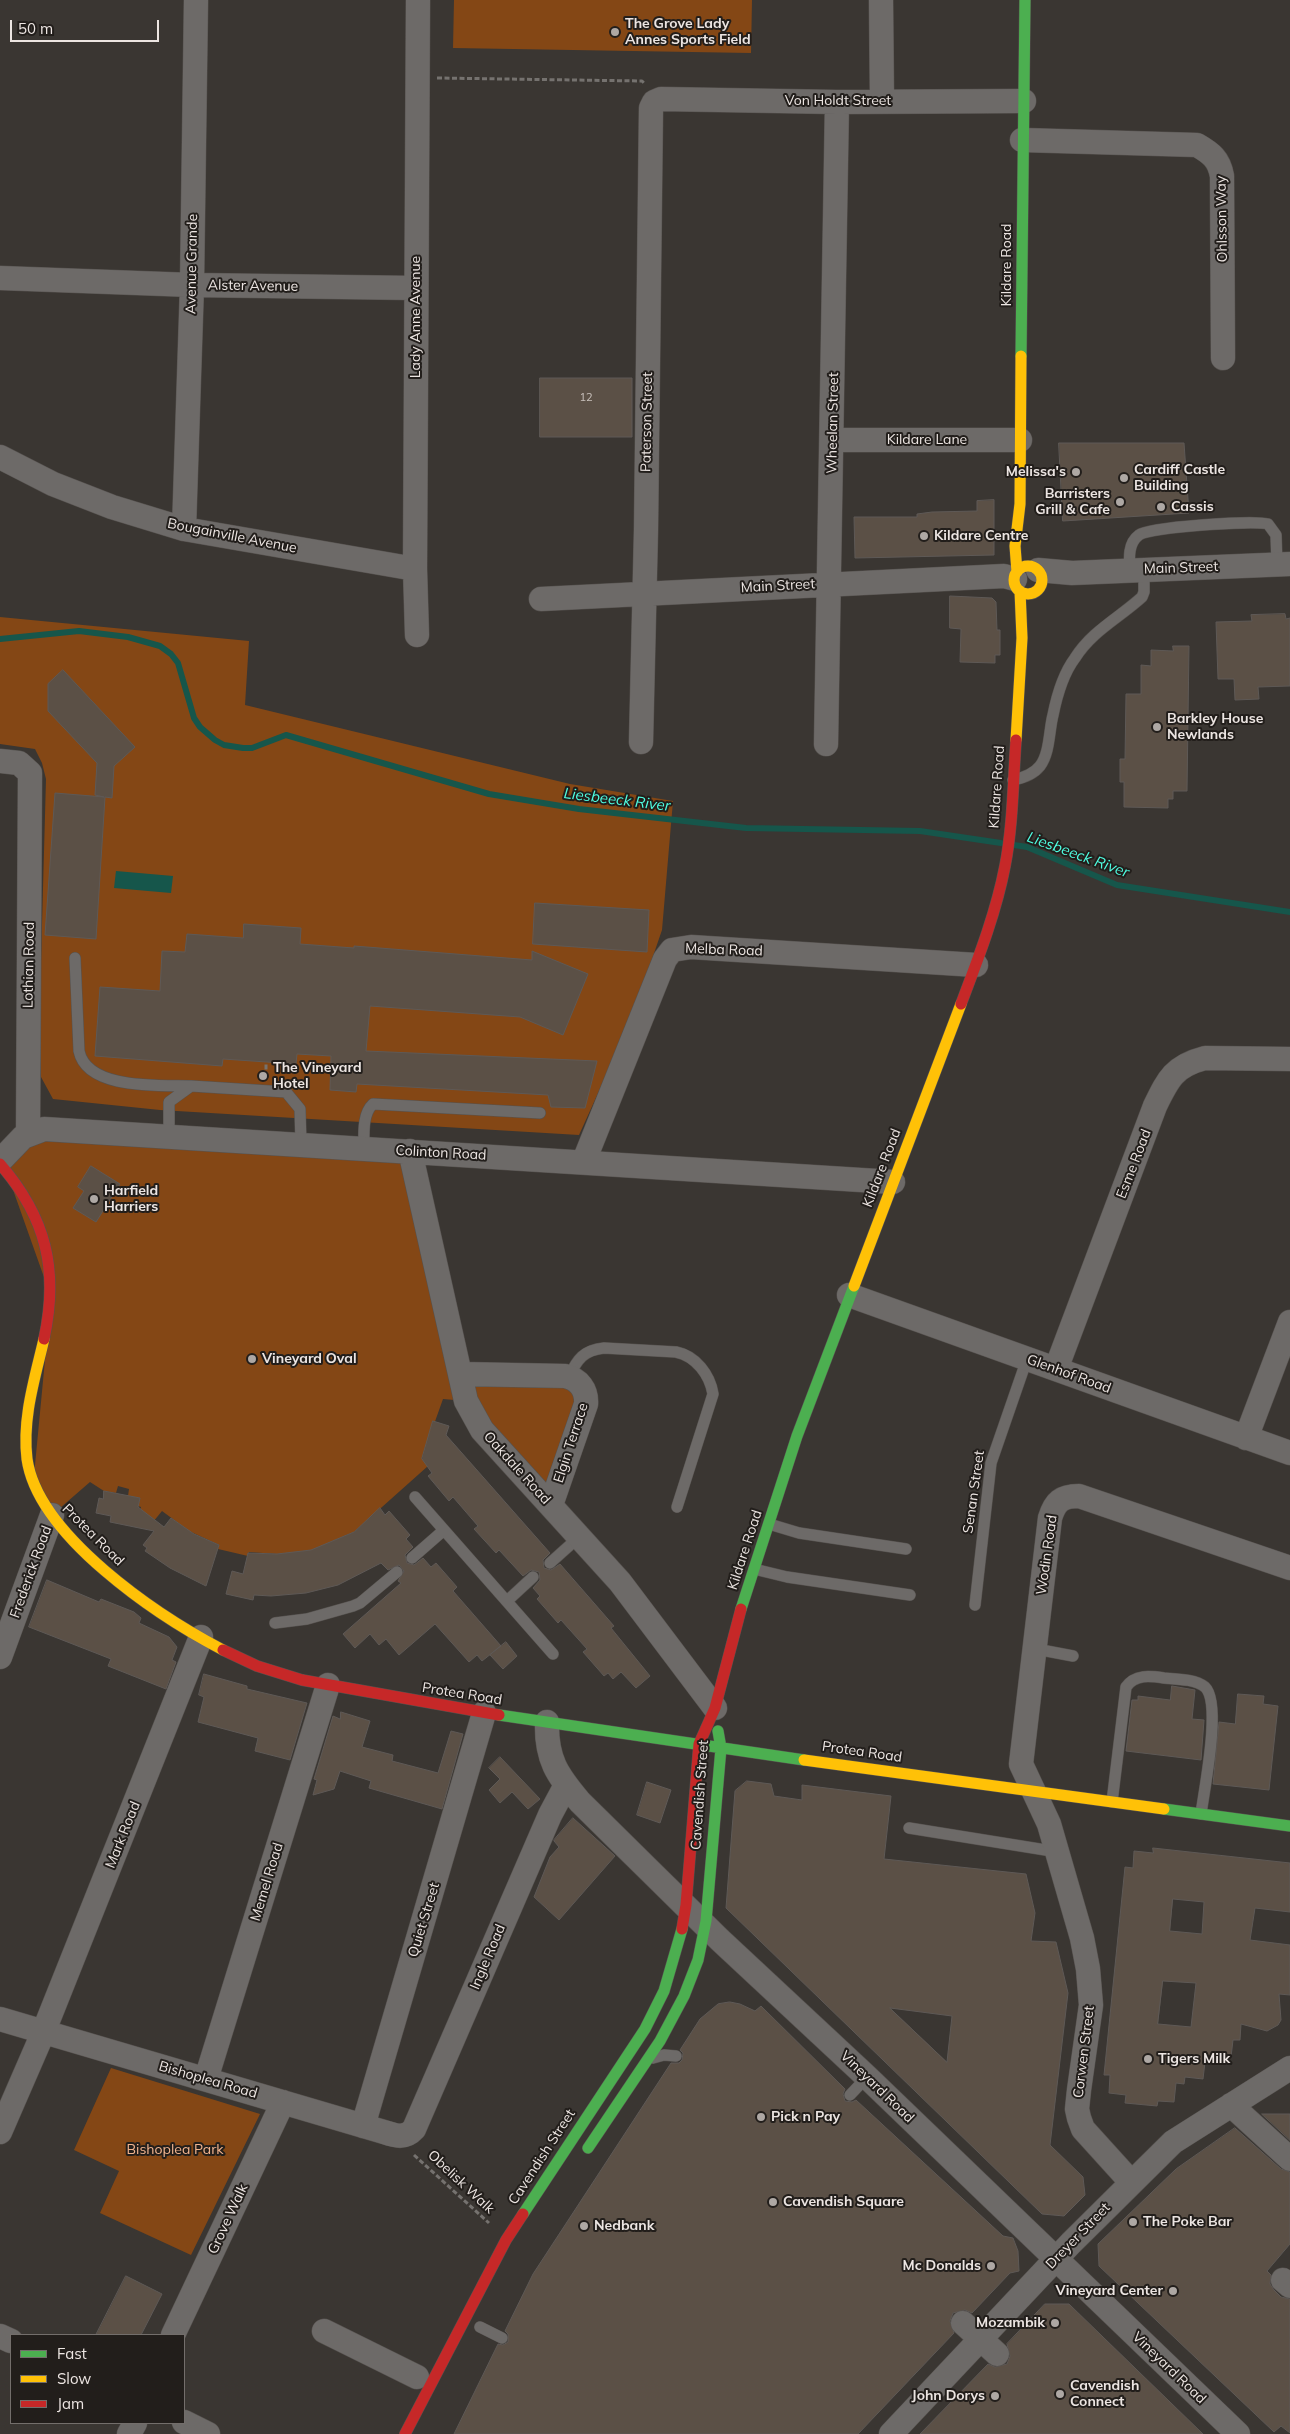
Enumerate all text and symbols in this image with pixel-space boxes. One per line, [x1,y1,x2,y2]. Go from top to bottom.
scale bar [12,10,161,42]
place label: The Grove Lady Annes Sports Field [625,16,751,48]
text: 50 m [18,19,53,38]
marker: The Grove Lady Annes Sports Field [609,26,621,38]
street label: Von Holdt Street [785,93,891,109]
street label: Ohlsson Way [1213,176,1231,262]
street label: Avenue Grande [183,214,201,314]
street label: Kildare Road [999,224,1015,306]
street label: Lady Anne Avenue [408,256,424,378]
street label: Alster Avenue [208,277,298,295]
street label: Paterson Street [638,372,656,472]
street label: Wheelan Street [824,372,842,474]
house number: 12 [579,391,593,405]
street label: Kildare Lane [887,432,967,448]
place label: Cardiff Castle Building [1134,462,1225,494]
place label: Melissa's [1006,464,1066,480]
marker: Melissa's [1070,466,1082,478]
marker: Cardiff Castle Building [1118,472,1130,484]
place label: Barristers Grill & Cafe [1035,486,1110,518]
marker: Barristers Grill & Cafe [1114,496,1126,508]
place label: Cassis [1171,499,1214,515]
marker: Cassis [1155,501,1167,513]
street label: Bougainville Avenue [166,515,298,557]
place label: Kildare Centre [934,528,1028,544]
marker: Kildare Centre [918,530,930,542]
street label: Main Street [1144,558,1218,578]
street label: Main Street [740,576,816,596]
place label: Barkley House Newlands [1167,711,1263,744]
marker: Barkley House Newlands [1151,721,1163,733]
street label: Kildare Road [986,745,1008,829]
water label: Liesbeeck River [563,785,671,815]
water label: Liesbeeck River [1025,828,1131,882]
street label: Lothian Road [20,922,38,1008]
street label: Melba Road [685,940,763,960]
place label: The Vineyard Hotel [273,1060,362,1092]
marker: The Vineyard Hotel [257,1070,269,1082]
street label: Kildare Road [859,1126,905,1210]
street label: Esme Road [1113,1127,1155,1201]
street label: Colinton Road [395,1142,487,1164]
place label: Harfield Harriers [104,1183,158,1216]
marker: Harfield Harriers [88,1193,100,1205]
place label: Vineyard Oval [262,1351,357,1367]
street label: Glenhof Road [1025,1351,1113,1397]
marker: Vineyard Oval [246,1353,258,1365]
street label: Elgin Terrace [550,1401,592,1485]
street label: Oakdale Road [480,1428,554,1508]
street label: Senan Street [960,1449,988,1535]
street label: Protea Road [59,1501,127,1569]
street label: Kildare Road [724,1508,766,1592]
street label: Wodin Road [1033,1514,1061,1596]
street label: Frederick Road [7,1524,55,1620]
street label: Protea Road [421,1679,503,1709]
street label: Protea Road [821,1738,903,1766]
street label: Cavendish Street [688,1740,712,1850]
street label: Mark Road [102,1799,144,1871]
street label: Memel Road [247,1841,287,1923]
street label: Quiet Street [405,1881,443,1959]
street label: Ingle Road [467,1922,509,1992]
street label: Corwen Street [1070,2005,1098,2099]
street label: Vineyard Road [837,2048,917,2126]
place label: Tigers Milk [1158,2051,1230,2067]
marker: Tigers Milk [1142,2053,1154,2065]
street label: Bishoplea Road [157,2058,259,2102]
street label: Cavendish Street [505,2106,579,2208]
place label: Pick n Pay [771,2109,840,2125]
marker: Pick n Pay [755,2111,767,2123]
park label: Bishoplea Park [127,2142,223,2158]
street label: Obelisk Walk [424,2147,498,2217]
street label: Grove Walk [204,2181,252,2257]
place label: Cavendish Square [783,2194,904,2210]
marker: Cavendish Square [767,2196,779,2208]
street label: Dreyer Street [1042,2199,1114,2273]
place label: The Poke Bar [1143,2214,1232,2230]
marker: The Poke Bar [1127,2216,1139,2228]
place label: Nedbank [594,2218,654,2234]
marker: Nedbank [578,2220,590,2232]
place label: Mc Donalds [903,2258,981,2274]
marker: Mc Donalds [985,2260,997,2272]
place label: Vineyard Center [1056,2283,1163,2299]
marker: Vineyard Center [1167,2285,1179,2297]
place label: Mozambik [976,2315,1045,2331]
marker: Mozambik [1049,2317,1061,2329]
street label: Vineyard Road [1129,2329,1209,2407]
legend [10,2334,185,2424]
text: Fast [57,2344,87,2363]
text: Slow [57,2369,91,2388]
place label: Cavendish Connect [1070,2378,1139,2410]
place label: John Dorys [912,2388,985,2404]
marker: Cavendish Connect [1054,2388,1066,2400]
marker: John Dorys [989,2390,1001,2402]
text: Jam [57,2394,84,2413]

